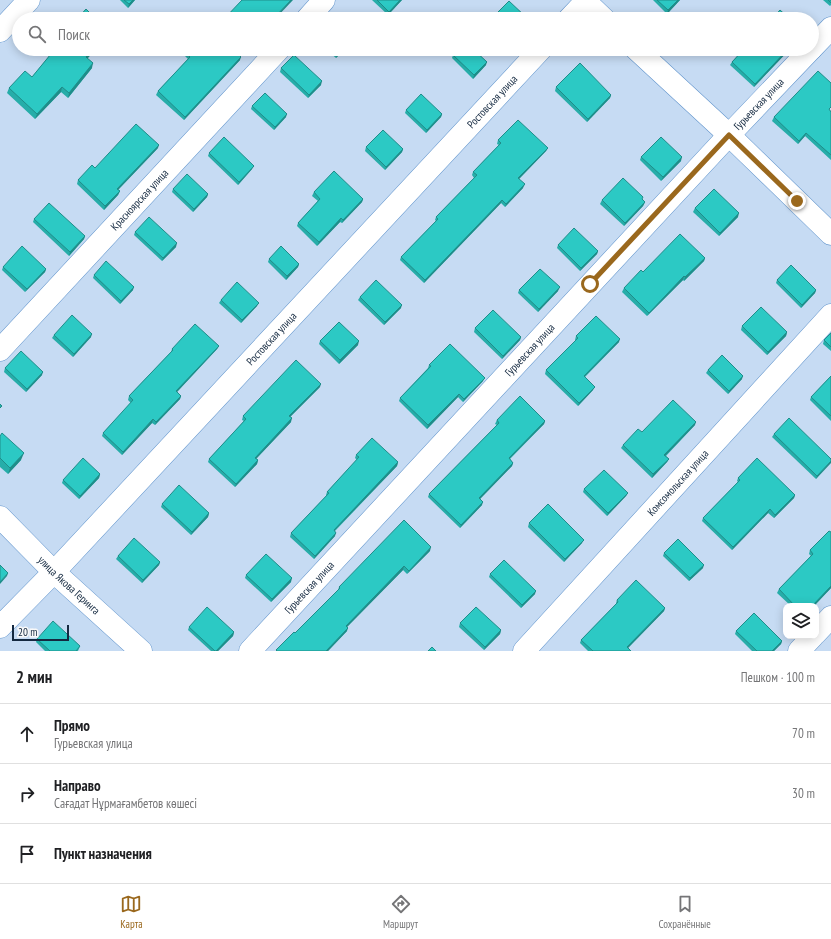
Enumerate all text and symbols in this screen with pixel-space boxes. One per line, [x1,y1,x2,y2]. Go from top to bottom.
search box [12,12,819,56]
icon: search [26,23,48,45]
text: Поиск [58,25,90,44]
street label: Ростовская улица [464,72,520,131]
street label: Гурьевская улица [731,75,787,133]
street label: Красноярская улица [107,166,171,233]
route end [788,192,806,210]
route start [581,275,599,293]
street label: Ростовская улица [243,309,299,368]
street label: Гурьевская улица [502,321,557,379]
street label: Комсомольская улица [644,447,712,519]
street label: улица Якова Геринга [35,553,103,617]
street label: Гурьевская улица [281,558,337,616]
map controls [783,603,819,639]
button: layers [783,603,819,639]
scale bar [12,623,69,642]
text: 20 m [18,625,37,639]
text: 2 мин [16,666,52,688]
text: Пешком · 100 m [741,669,815,686]
text: Прямо [54,716,90,735]
icon: ahead [16,723,38,745]
text: 70 m [792,725,815,742]
text: Гурьевская улица [54,735,133,752]
text: Направо [54,776,101,795]
icon: right [16,783,38,805]
text: 30 m [792,785,815,802]
text: Сағадат Нұрмағамбетов көшесі [54,795,197,812]
icon: arrive [16,843,38,865]
text: Пункт назначения [54,844,152,863]
tab: Карта [120,893,143,931]
tab: Маршрут [383,893,418,931]
tab: Сохранённые [658,893,711,931]

